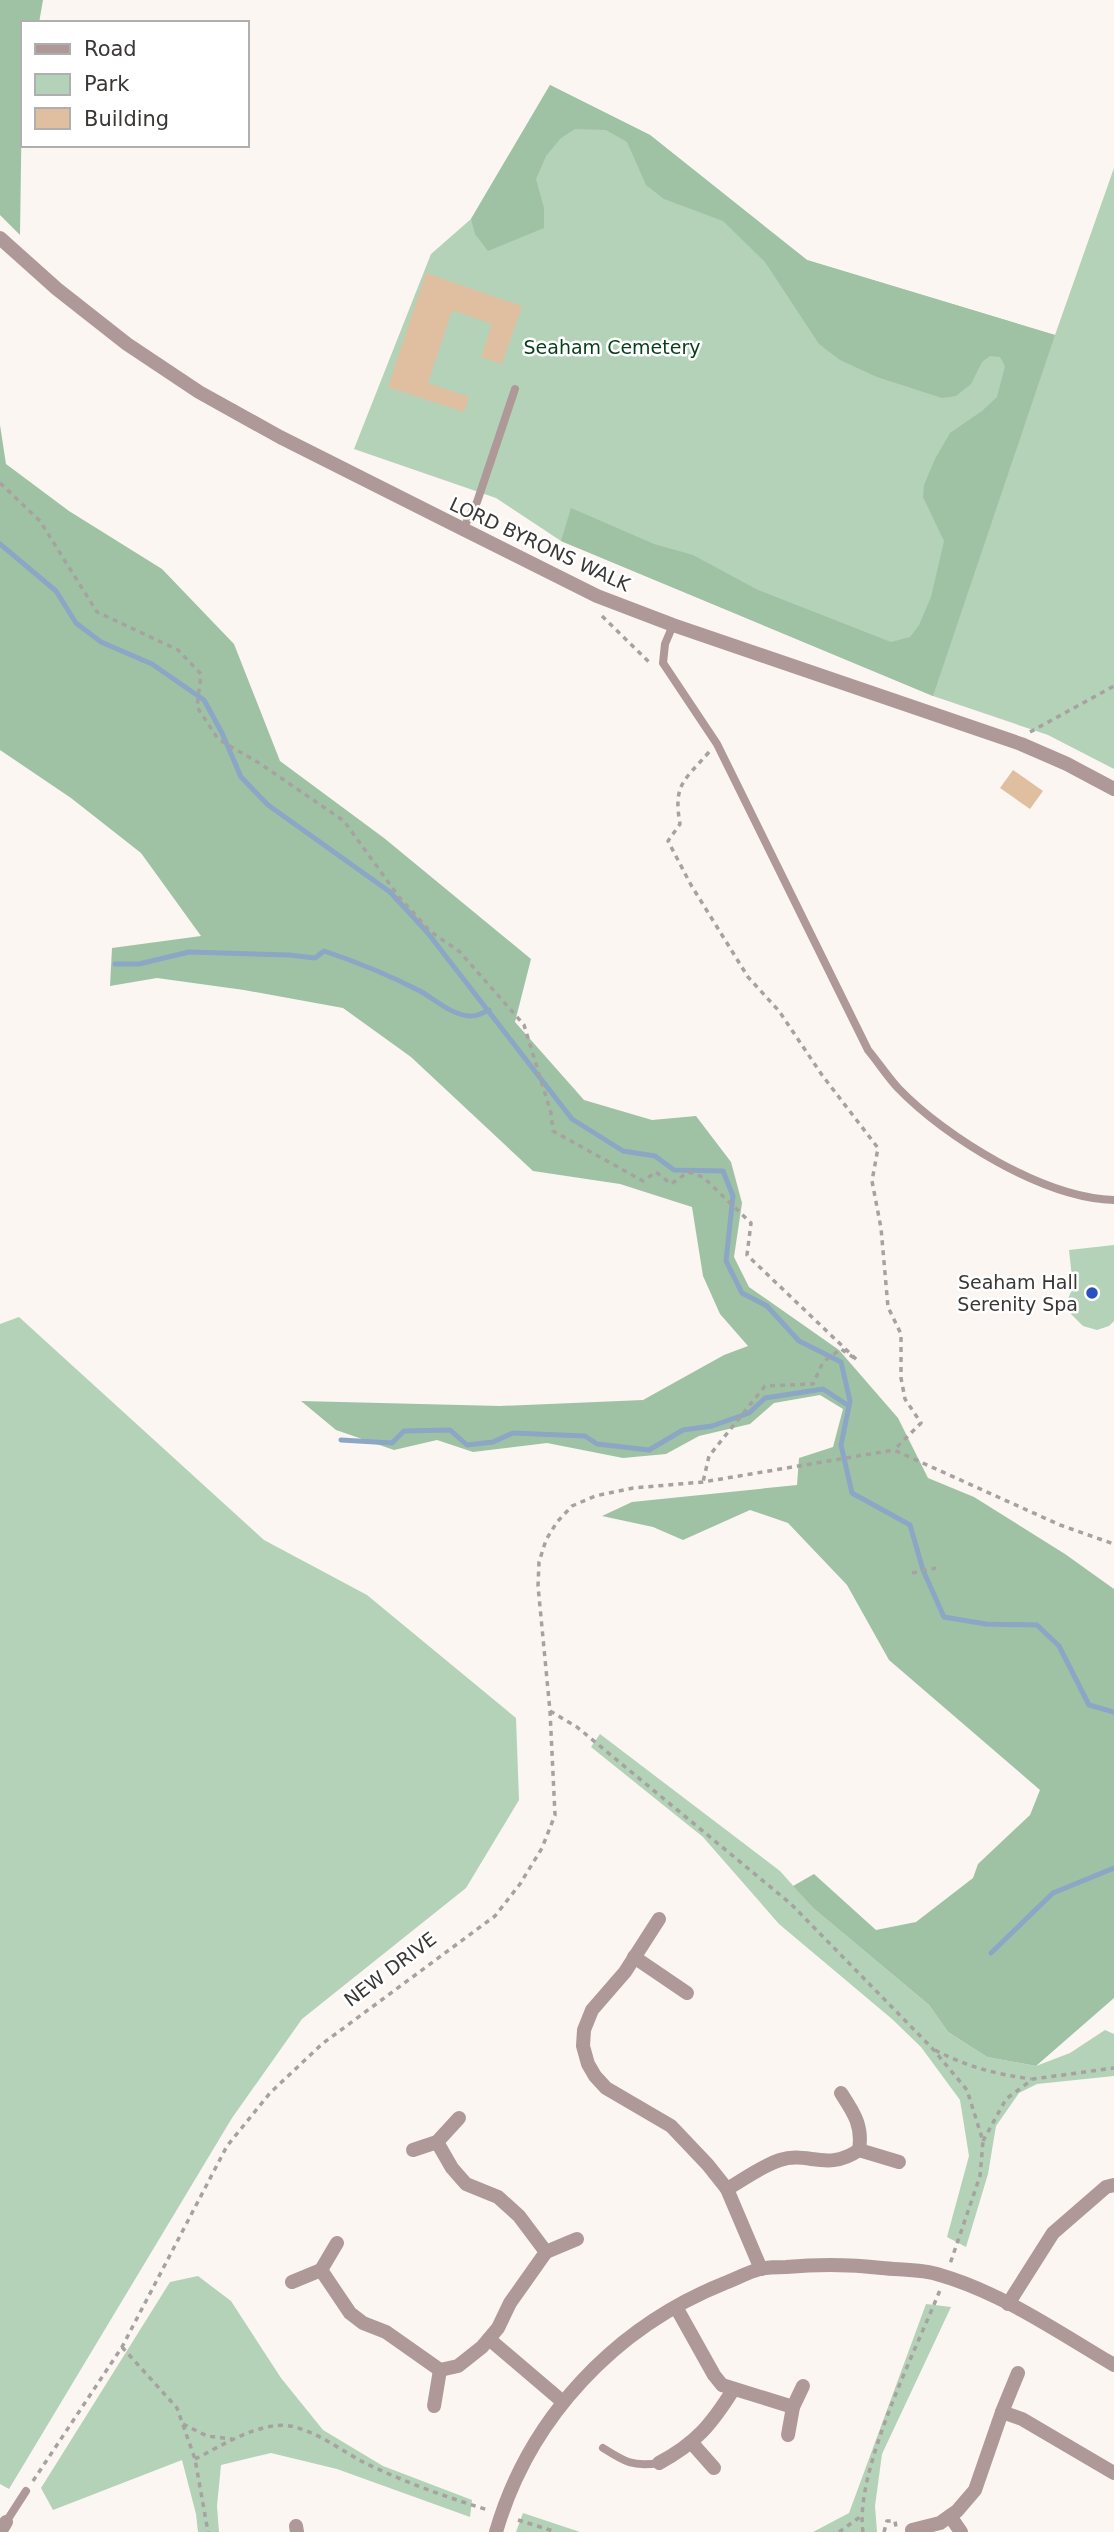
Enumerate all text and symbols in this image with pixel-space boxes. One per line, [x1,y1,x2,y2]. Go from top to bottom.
legend [21,21,248,147]
text: Road [84,37,137,61]
text: Park [84,72,130,96]
text: Building [84,107,169,131]
park label: Seaham Cemetery [524,336,700,358]
street label: LORD BYRONS WALK [446,492,634,596]
place label: Seaham Hall Serenity Spa [957,1271,1078,1315]
marker: Seaham Hall Serenity Spa [1084,1285,1100,1301]
street label: NEW DRIVE [340,1927,440,2011]

